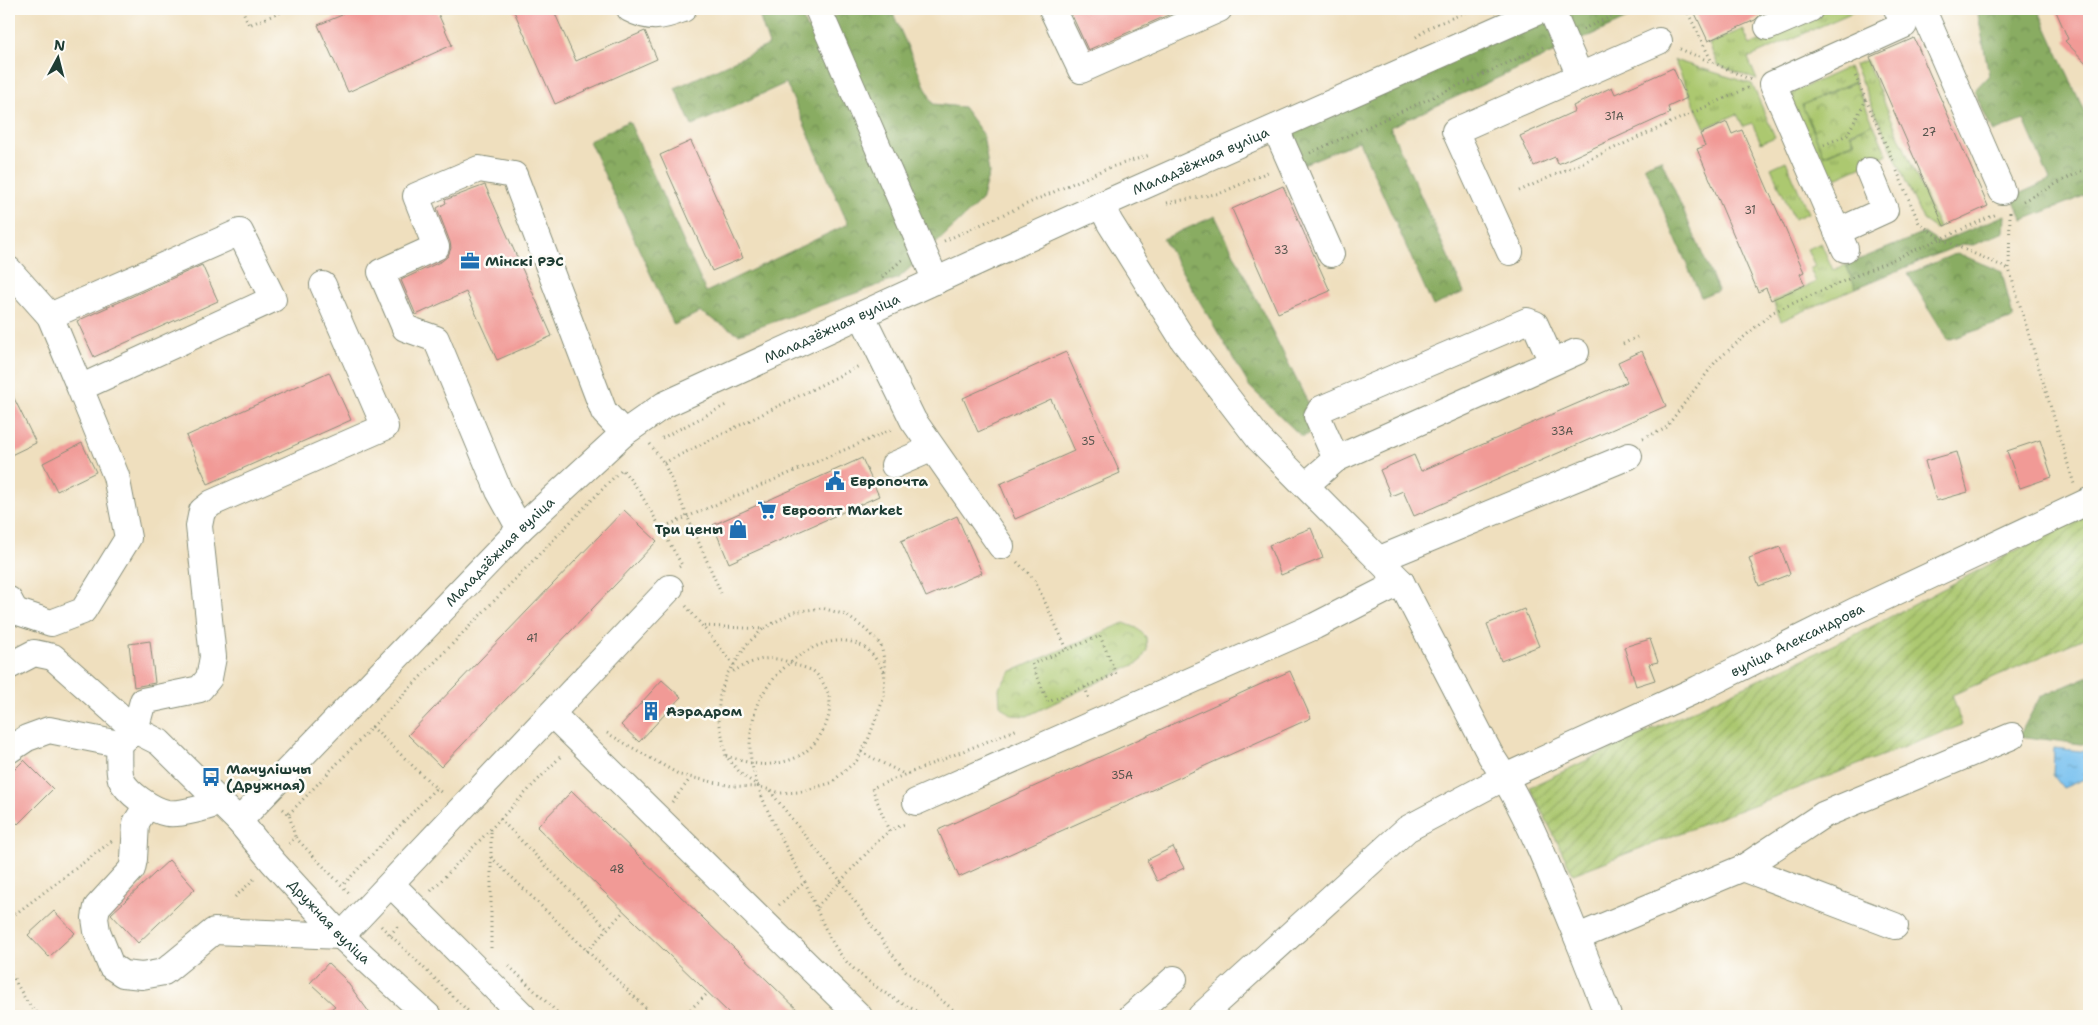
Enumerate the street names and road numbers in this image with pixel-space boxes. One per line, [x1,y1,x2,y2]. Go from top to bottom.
street label: Маладзёжная вуліца [1129,123,1272,199]
street label: Маладзёжная вуліца [761,289,903,367]
street label: Маладзёжная вуліца [441,493,558,610]
street label: вуліца Александрова [1727,599,1867,681]
street label: Дружная вуліца [284,876,375,968]

